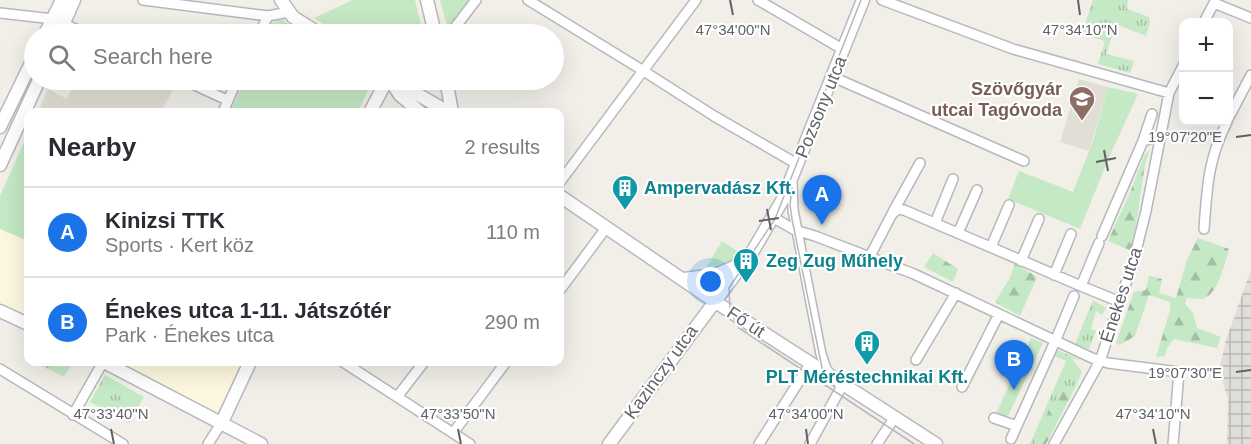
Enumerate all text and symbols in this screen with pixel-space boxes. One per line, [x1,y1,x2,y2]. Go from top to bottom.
map controls [1179,18,1233,126]
button: + [1179,18,1233,72]
text: 47°34'00"N [695,21,771,38]
text: 47°34'10"N [1042,21,1118,38]
search box [24,24,564,90]
icon: search [45,41,78,74]
text: Search here [93,44,213,69]
street label: Pozsony utca [791,52,851,161]
button: − [1179,72,1233,126]
place label: Szövőgyár utcai Tagóvoda [931,79,1063,120]
school or university icon: Szövőgyár utcai Tagóvoda [1067,84,1097,122]
text: 19°07'20"E [1148,128,1222,145]
text: Nearby [48,132,136,162]
text: 2 results [464,136,540,158]
building icon: Ampervadász Kft. [610,173,640,211]
pin: A [802,176,842,225]
place label: Ampervadász Kft. [644,178,796,198]
text: Kinizsi TTK [105,208,225,233]
text: A [60,221,75,243]
text: 110 m [486,221,540,243]
text: Sports · Kert köz [105,234,254,256]
street label: Énekes utca [1096,244,1146,345]
building icon: Zeg Zug Műhely [731,246,761,284]
place label: Zeg Zug Műhely [766,251,903,271]
your location [696,267,725,296]
text: Énekes utca 1-11. Játszótér [105,298,391,323]
street label: Fő út [723,302,769,342]
text: B [60,311,75,333]
text: 290 m [484,311,540,333]
street label: Kazinczy utca [620,320,702,423]
text: Park · Énekes utca [105,324,274,346]
building icon: PLT Méréstechnikai Kft. [852,328,882,366]
pin: B [994,340,1034,390]
text: 19°07'30"E [1148,364,1222,381]
place label: PLT Méréstechnikai Kft. [766,367,968,387]
text: 47°33'40"N [73,405,149,422]
text: 47°33'50"N [420,405,496,422]
text: 47°34'00"N [768,405,844,422]
text: 47°34'10"N [1115,405,1191,422]

